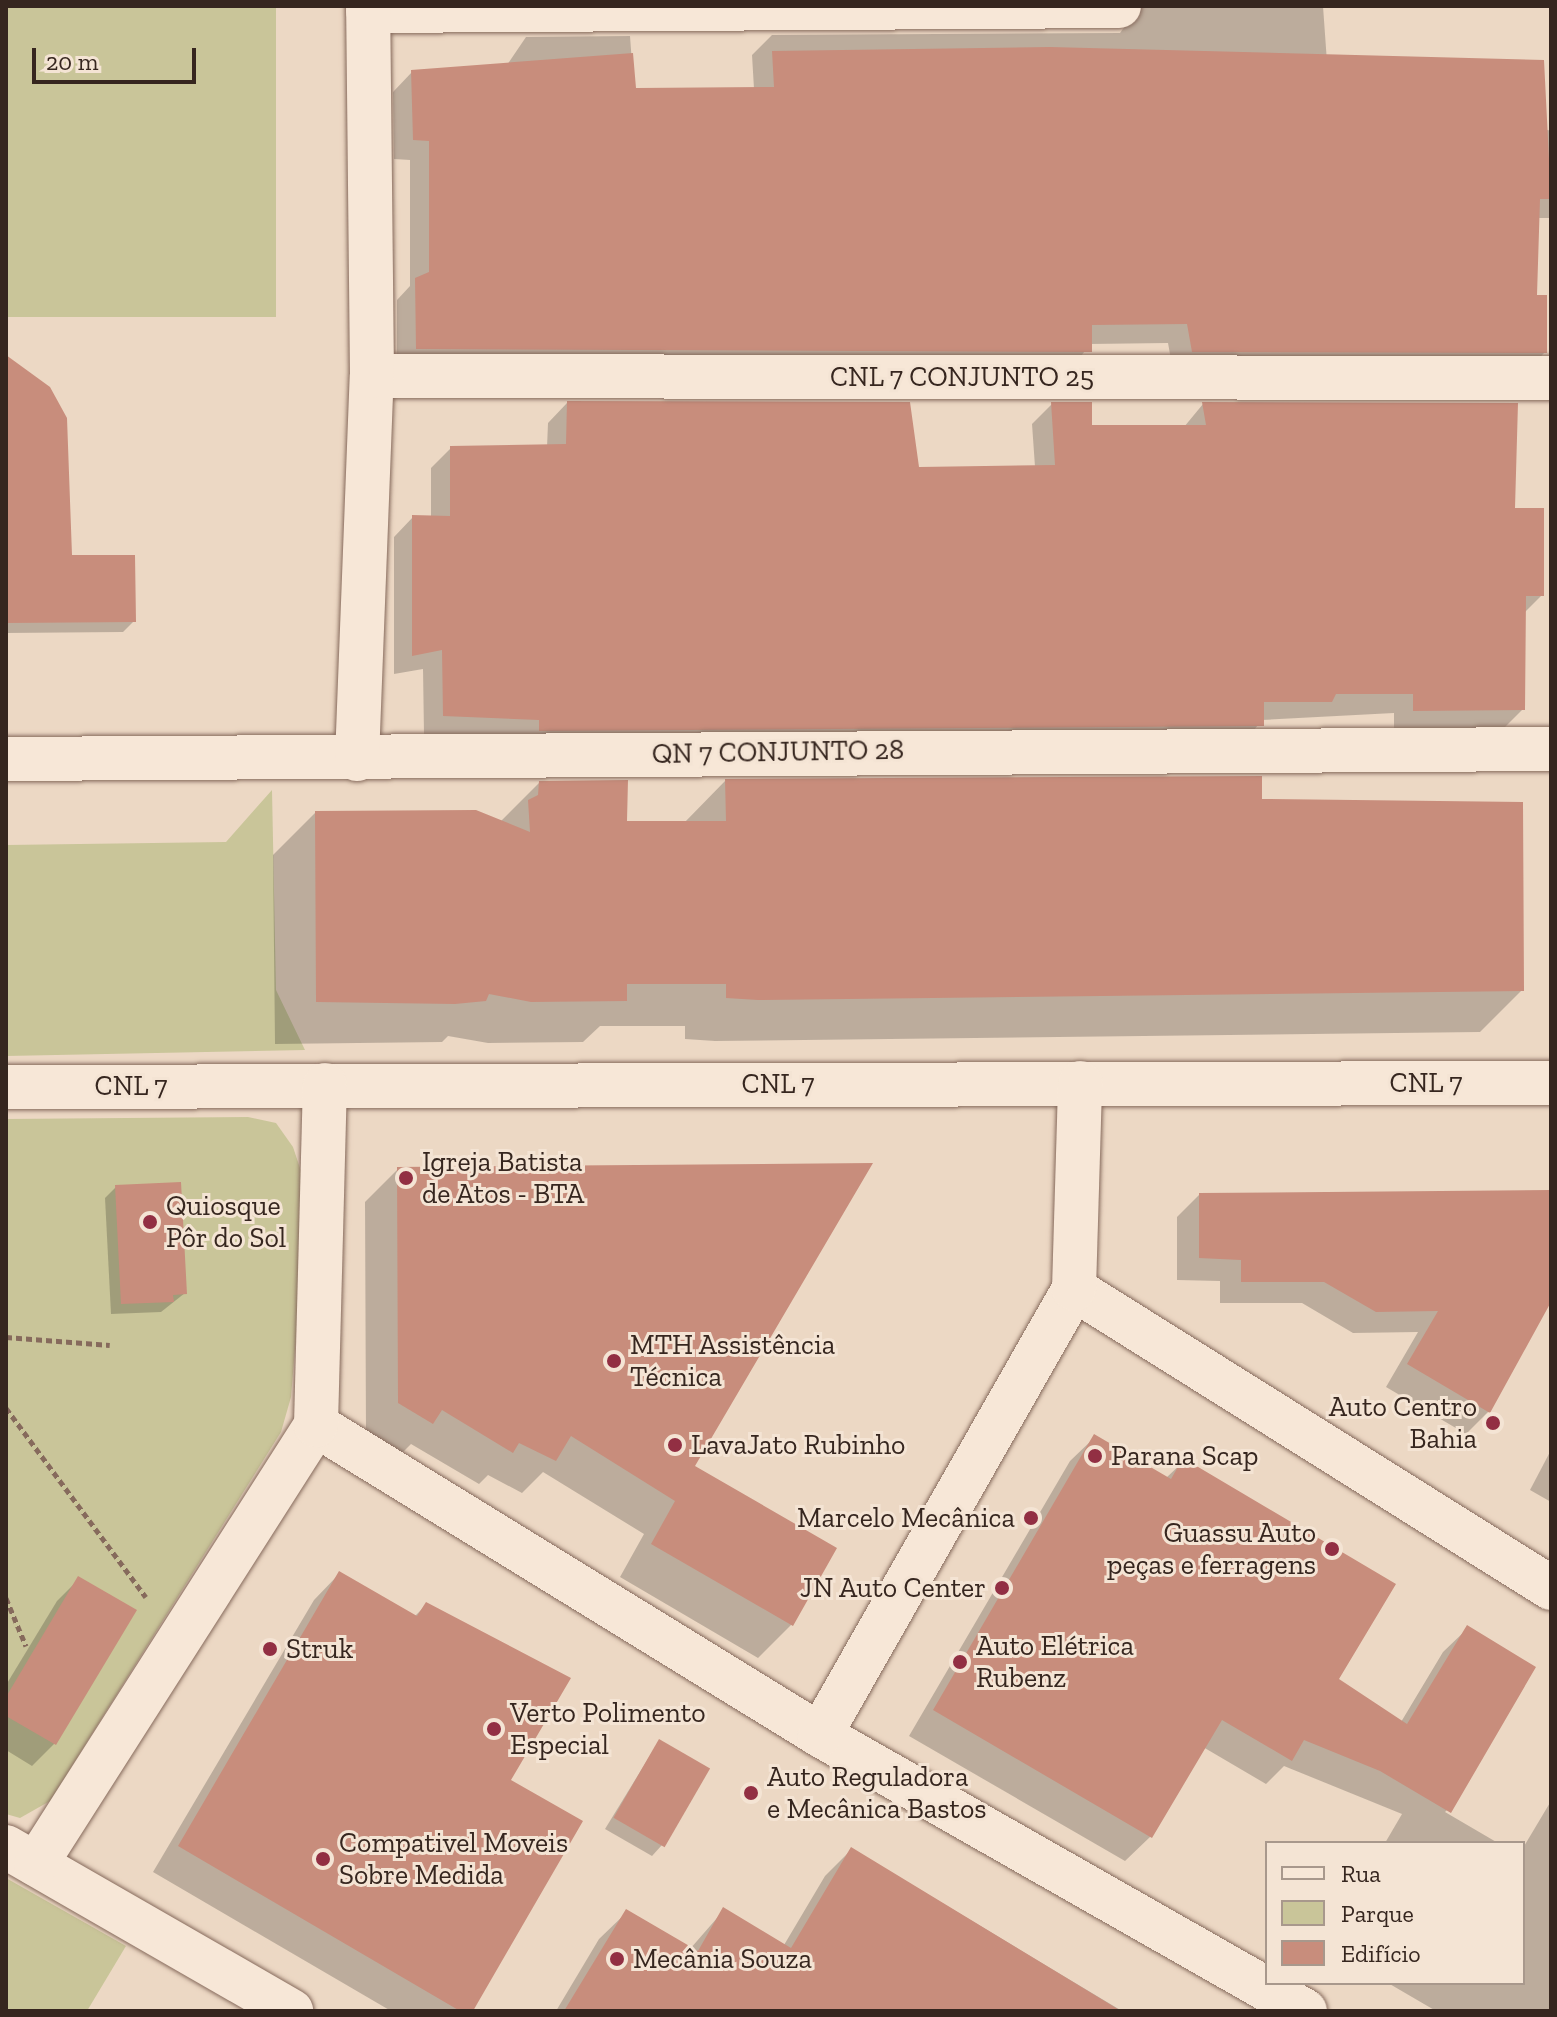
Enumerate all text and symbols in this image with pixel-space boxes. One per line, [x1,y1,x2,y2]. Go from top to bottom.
scale bar [36,32,200,82]
text: 20 m [46,47,98,76]
street label: CNL 7 CONJUNTO 25 [830,360,1094,394]
street label: QN 7 CONJUNTO 28 [652,733,904,771]
street label: CNL 7 [1389,1066,1463,1100]
street label: CNL 7 [741,1067,815,1101]
street label: CNL 7 [94,1069,168,1103]
place label: Igreja Batista de Atos - BTA [422,1145,585,1211]
marker: Igreja Batista de Atos - BTA [397,1169,415,1187]
place label: Quiosque Pôr do Sol [166,1189,287,1255]
marker: Quiosque Pôr do Sol [141,1213,159,1231]
place label: MTH Assistência Técnica [630,1328,836,1394]
marker: MTH Assistência Técnica [605,1352,623,1370]
place label: Auto Centro Bahia [1329,1390,1477,1456]
marker: Auto Centro Bahia [1484,1414,1502,1432]
place label: LavaJato Rubinho [691,1428,905,1462]
marker: LavaJato Rubinho [666,1436,684,1454]
place label: Parana Scap [1111,1439,1258,1473]
marker: Parana Scap [1086,1447,1104,1465]
place label: Marcelo Mecânica [797,1501,1015,1535]
marker: Marcelo Mecânica [1022,1509,1040,1527]
place label: Guassu Auto peças e ferragens [1107,1516,1316,1582]
marker: Guassu Auto peças e ferragens [1323,1540,1341,1558]
place label: JN Auto Center [799,1571,986,1605]
marker: JN Auto Center [993,1579,1011,1597]
place label: Auto Elétrica Rubenz [976,1629,1134,1695]
place label: Struk [286,1632,353,1666]
marker: Struk [261,1640,279,1658]
marker: Auto Elétrica Rubenz [951,1653,969,1671]
place label: Verto Polimento Especial [510,1696,706,1762]
marker: Verto Polimento Especial [485,1720,503,1738]
place label: Auto Reguladora e Mecânica Bastos [767,1760,987,1826]
marker: Auto Reguladora e Mecânica Bastos [742,1784,760,1802]
place label: Compativel Moveis Sobre Medida [339,1826,568,1892]
legend [1265,1841,1525,1985]
marker: Compativel Moveis Sobre Medida [314,1850,332,1868]
text: Rua [1341,1859,1381,1888]
text: Parque [1341,1899,1414,1928]
text: Edifício [1341,1939,1421,1968]
place label: Mecânia Souza [633,1942,812,1976]
marker: Mecânia Souza [608,1950,626,1968]

